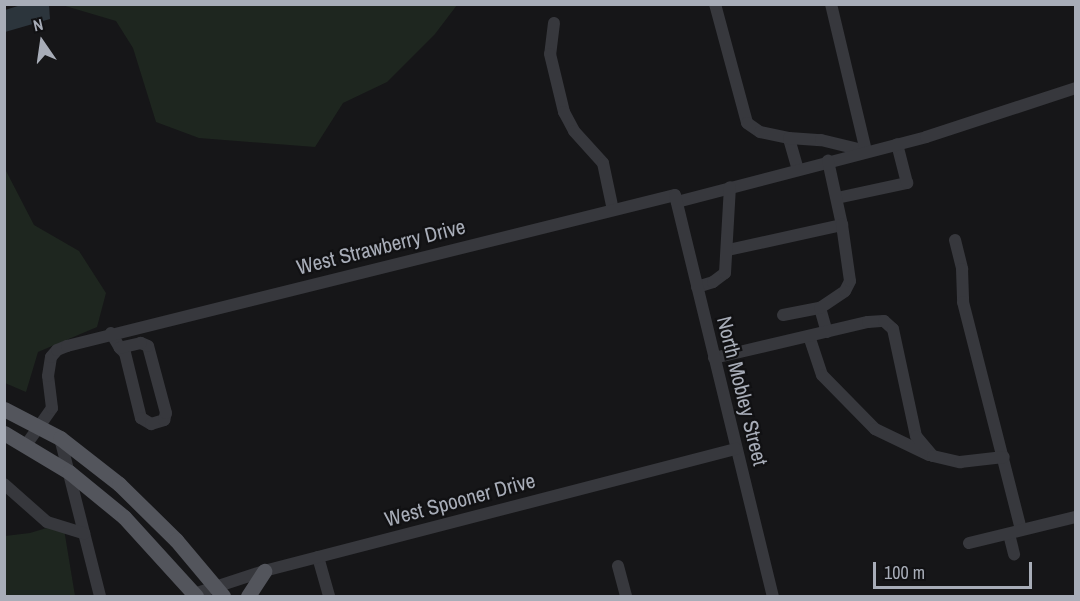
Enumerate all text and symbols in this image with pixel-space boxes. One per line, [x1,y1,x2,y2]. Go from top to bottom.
north arrow [12,12,72,72]
text: N [31,13,45,36]
street label: West Strawberry Drive [294,214,468,280]
street label: North Mobley Street [711,314,773,468]
street label: West Spooner Drive [382,468,538,532]
scale bar [876,550,1035,588]
text: 100 m [884,560,925,585]

